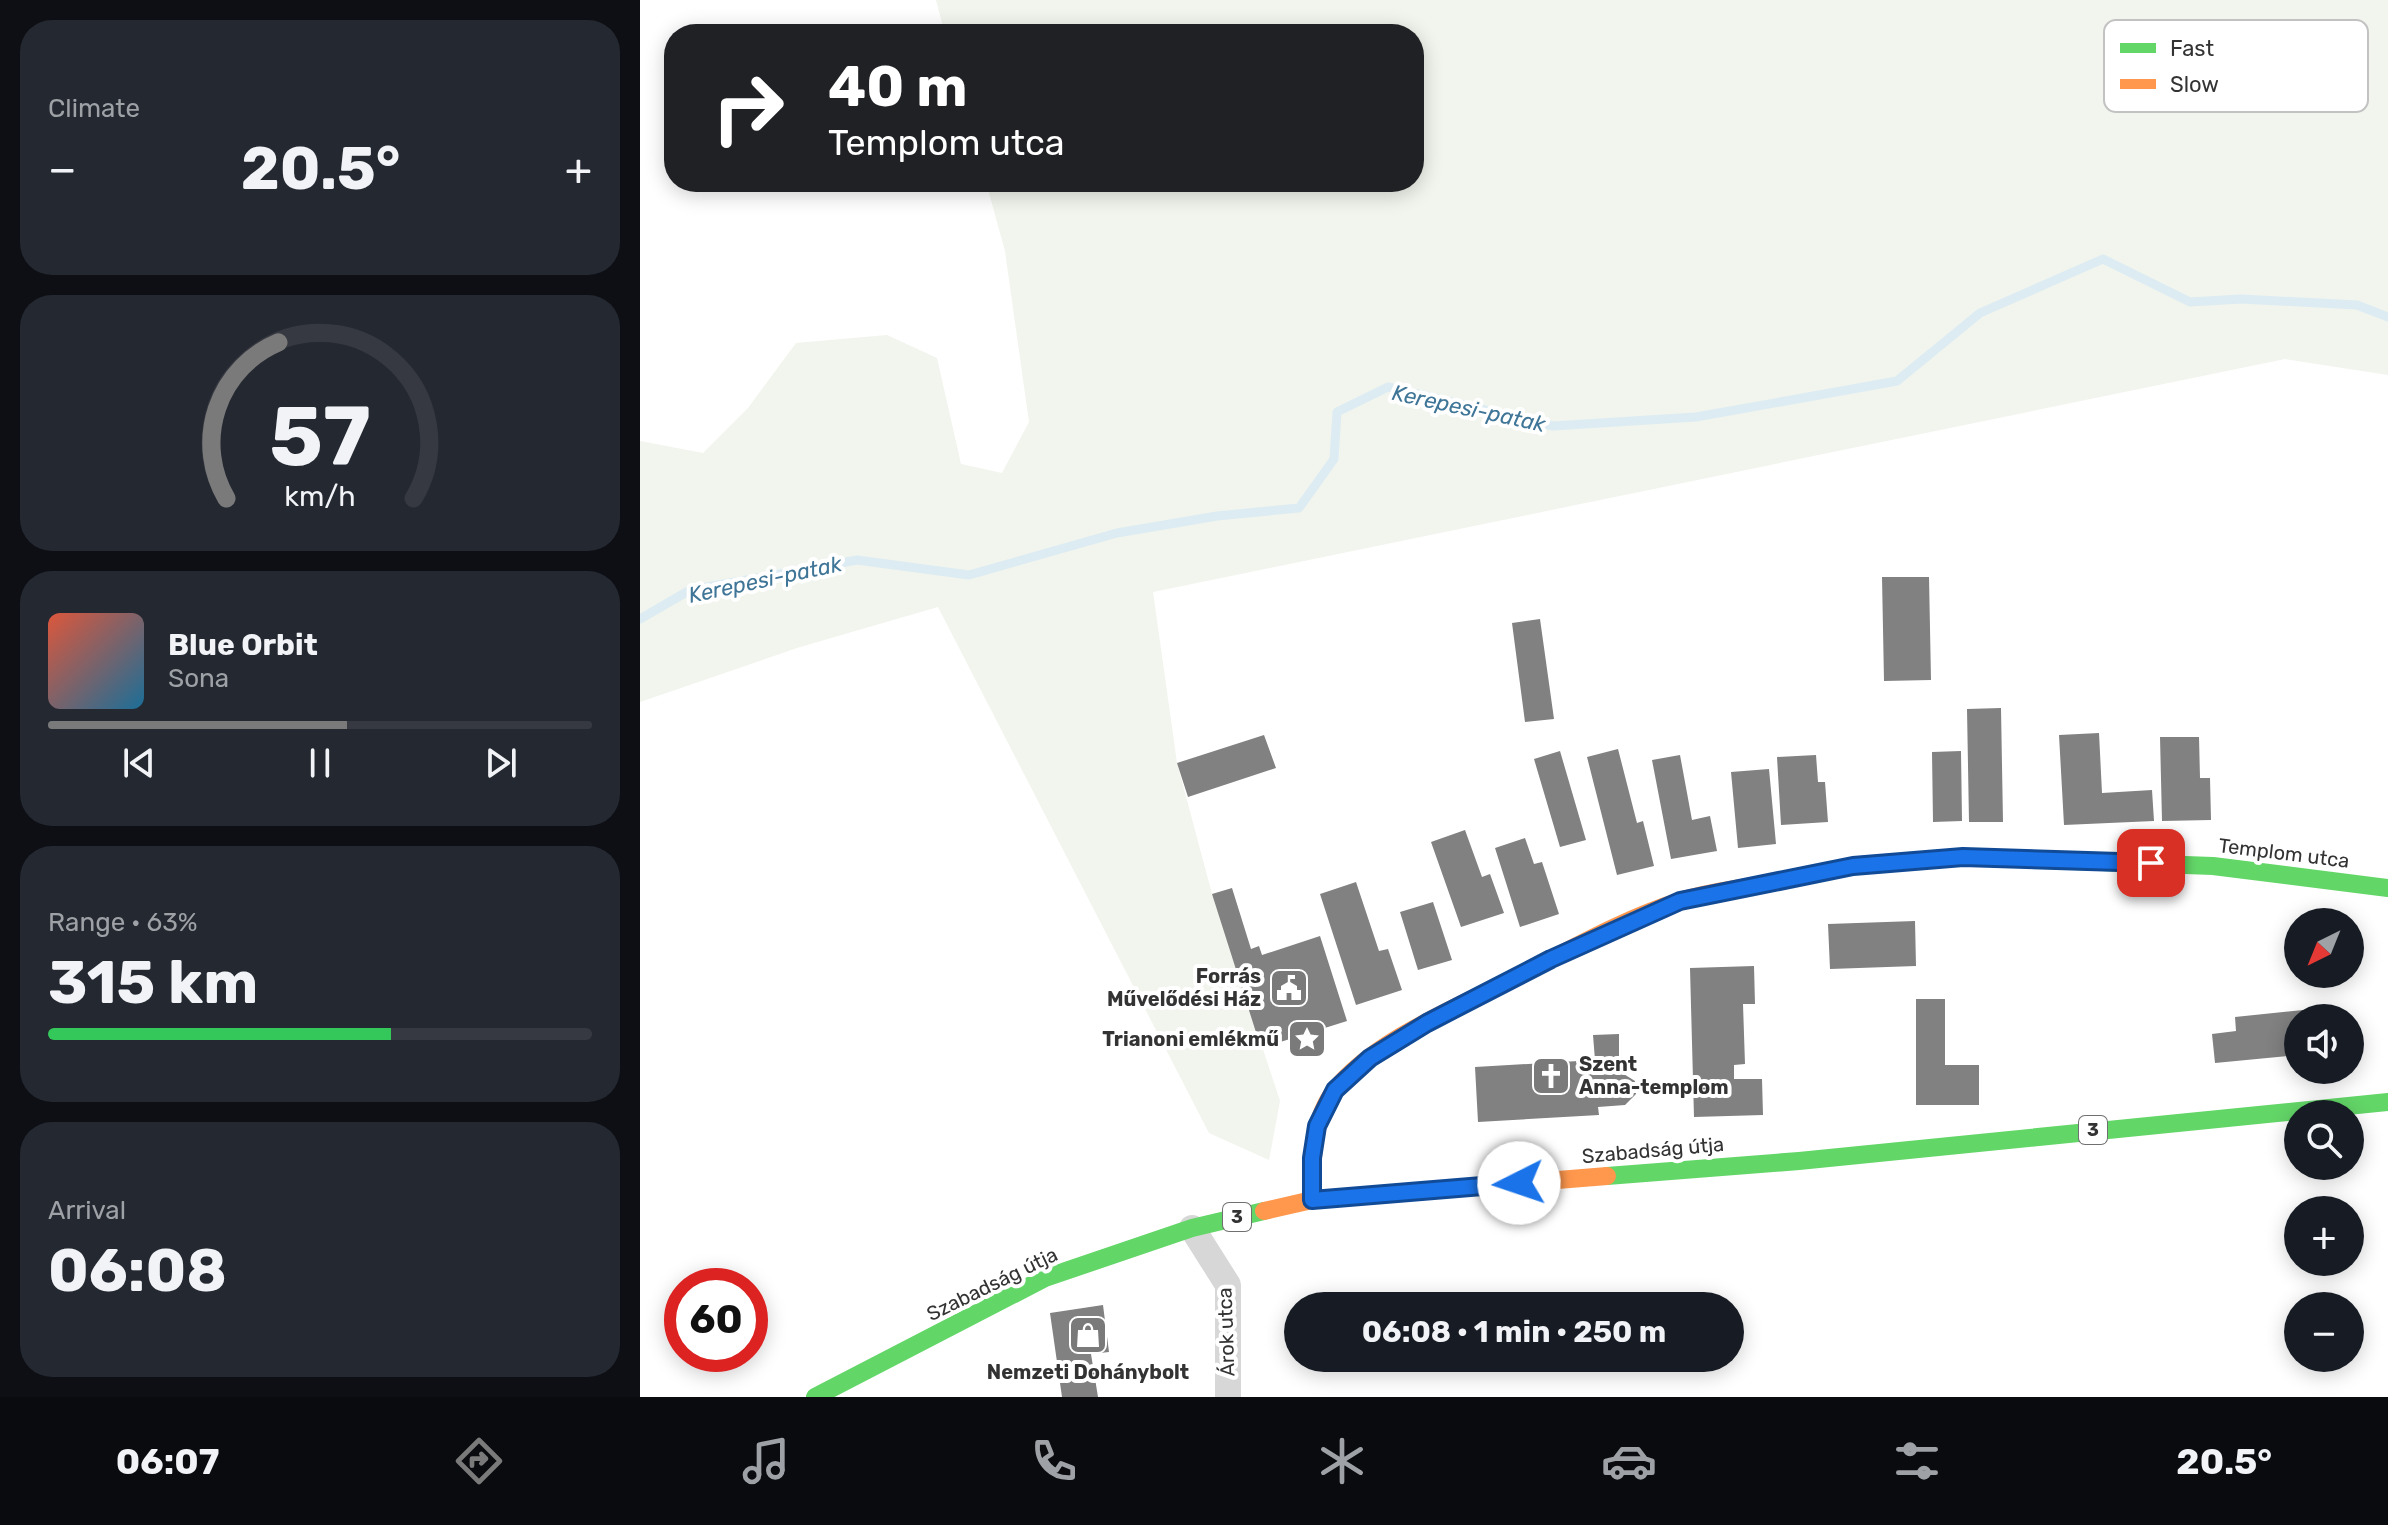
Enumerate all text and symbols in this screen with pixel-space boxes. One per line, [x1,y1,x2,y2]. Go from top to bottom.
legend [2104,20,2368,112]
text: Fast [2170,35,2215,62]
text: 40 m [828,54,968,120]
icon: right [696,56,800,160]
text: Slow [2170,71,2219,98]
text: Climate [48,93,140,124]
text: Templom utca [828,121,1065,164]
text: 20.5° [241,133,401,204]
text: − [48,143,77,195]
text: + [565,143,592,195]
water label: Kerepesi-patak [1390,379,1549,438]
text: 57 [269,387,371,486]
text: km/h [284,479,356,513]
water label: Kerepesi-patak [686,550,845,609]
text: Blue Orbit [168,627,318,663]
text: Sona [168,663,229,694]
icon: previous [117,741,161,785]
icon: pause [298,741,342,785]
icon: next [479,741,523,785]
pin [2117,829,2185,897]
street label: Templom utca [2217,833,2351,873]
icon: arrive [2129,841,2173,885]
text: Range · 63% [48,907,198,938]
north arrow [2284,908,2364,988]
map controls [2284,908,2364,1372]
text: 315 km [48,947,258,1018]
place label: Forrás Művelődési Ház [1107,964,1261,1011]
public building icon: Forrás Művelődési Ház [1268,967,1310,1009]
button: sound [2284,1004,2364,1084]
place icon: Trianoni emlékmű [1286,1018,1328,1060]
place label: Trianoni emlékmű [1102,1027,1279,1051]
place label: Szent Anna-templom [1579,1052,1729,1099]
church icon: Szent Anna-templom [1530,1055,1572,1097]
button: search [2284,1100,2364,1180]
road number: 3 [2079,1116,2107,1144]
street label: Szabadság útja [1581,1132,1725,1168]
position arrow [1477,1141,1561,1225]
text: Arrival [48,1195,126,1226]
button: + [2284,1196,2364,1276]
road number: 3 [1223,1203,1251,1231]
text: 06:08 [48,1235,227,1306]
street label: Szabadság útja [923,1242,1061,1326]
speed limit sign: 60 [664,1268,768,1372]
street label: Árok utca [1212,1287,1240,1377]
button: − [2284,1292,2364,1372]
shop icon: Nemzeti Dohánybolt [1067,1314,1109,1356]
text: 06:08 · 1 min · 250 m [1362,1314,1666,1350]
place label: Nemzeti Dohánybolt [987,1360,1189,1384]
icon: directions [451,1433,507,1489]
icon: music [738,1433,794,1489]
icon: phone [1026,1433,1082,1489]
icon: climate [1314,1433,1370,1489]
icon: car [1601,1433,1657,1489]
icon: filters [1889,1433,1945,1489]
text: 06:07 [116,1440,219,1483]
text: 20.5° [2176,1440,2272,1483]

